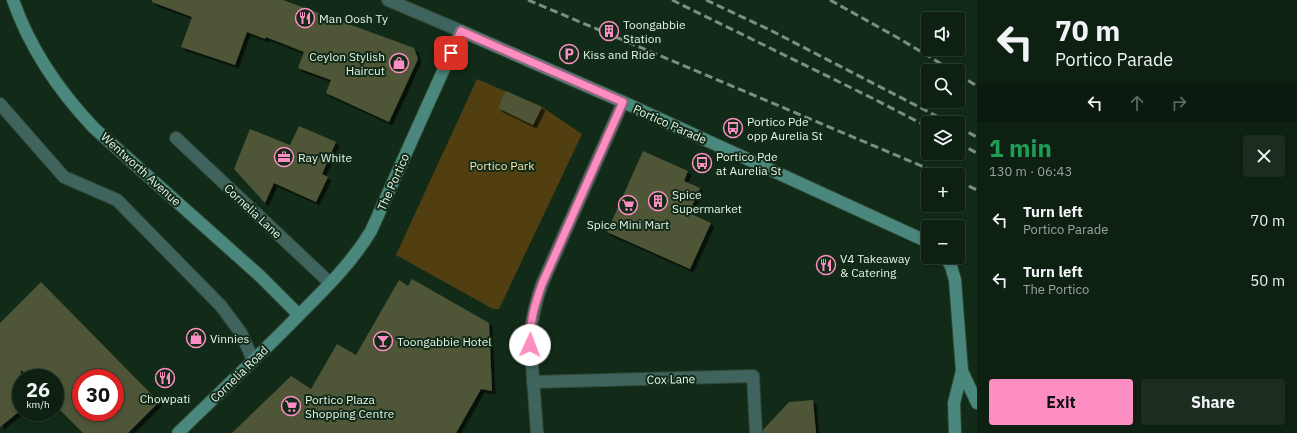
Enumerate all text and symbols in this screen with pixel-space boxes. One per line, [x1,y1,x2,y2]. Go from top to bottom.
restaurant icon: Man Oosh Ty [294,7,316,29]
place label: Man Oosh Ty [319,11,388,26]
map controls [921,12,965,264]
button: sound [921,12,965,56]
text: 70 m [1055,12,1120,49]
icon: left [989,16,1041,68]
place label: Toongabbie Station [623,17,686,46]
building icon: Toongabbie Station [598,20,620,42]
pin [434,36,468,70]
icon: arrive [440,42,462,64]
parking icon: Kiss and Ride [558,43,580,65]
place label: Kiss and Ride [583,47,656,62]
text: Portico Parade [1055,48,1173,71]
place label: Ceylon Stylish Haircut [309,49,385,78]
shop icon: Ceylon Stylish Haircut [388,52,410,74]
button: search [921,64,965,108]
icon: left [1084,92,1106,114]
icon: ahead [1126,92,1148,114]
icon: right [1168,92,1190,114]
street label: Portico Parade [631,101,709,147]
place label: Portico Pde opp Aurelia St [747,114,823,143]
button: layers [921,116,965,160]
bus stop icon: Portico Pde opp Aurelia St [722,117,744,139]
street label: Wentworth Avenue [98,129,184,209]
text: 1 min [989,132,1052,164]
button: close [1243,135,1285,177]
office icon: Ray White [273,146,295,168]
place label: Portico Pde at Aurelia St [716,149,782,178]
place label: Ray White [298,150,352,165]
street label: The Portico [374,151,412,213]
bus stop icon: Portico Pde at Aurelia St [691,152,713,174]
park label: Portico Park [469,158,535,173]
text: 130 m · 06:43 [989,163,1072,180]
button: + [921,168,965,212]
street label: Cornelia Lane [221,181,285,242]
place label: Spice Supermarket [672,187,742,216]
building icon: Spice Supermarket [647,190,669,212]
supermarket icon: Spice Mini Mart [617,194,639,216]
text: Turn left [1023,202,1083,221]
icon: left [989,209,1011,231]
text: 70 m [1250,211,1285,230]
place label: Spice Mini Mart [587,217,669,232]
button: − [921,220,965,264]
text: Portico Parade [1023,221,1108,238]
place label: V4 Takeaway & Catering [840,251,910,280]
restaurant icon: V4 Takeaway & Catering [815,254,837,276]
text: Turn left [1023,262,1083,281]
icon: left [989,269,1011,291]
text: 50 m [1250,271,1285,290]
text: The Portico [1023,281,1089,298]
position arrow [509,324,551,366]
shop icon: Vinnies [185,327,207,349]
bar icon: Toongabbie Hotel [372,330,394,352]
place label: Vinnies [210,331,250,346]
place label: Toongabbie Hotel [397,334,492,349]
street label: Cornelia Road [207,343,271,405]
restaurant icon: Chowpati [154,367,176,389]
speed limit sign: 30 [72,369,124,421]
street label: Cox Lane [646,371,696,387]
text: 26 [26,376,50,403]
button: Exit [989,379,1133,425]
button: Share [1141,379,1285,425]
place label: Chowpati [140,391,190,406]
place label: Portico Plaza Shopping Centre [305,392,395,421]
supermarket icon: Portico Plaza Shopping Centre [280,395,302,417]
text: km/h [26,398,50,411]

